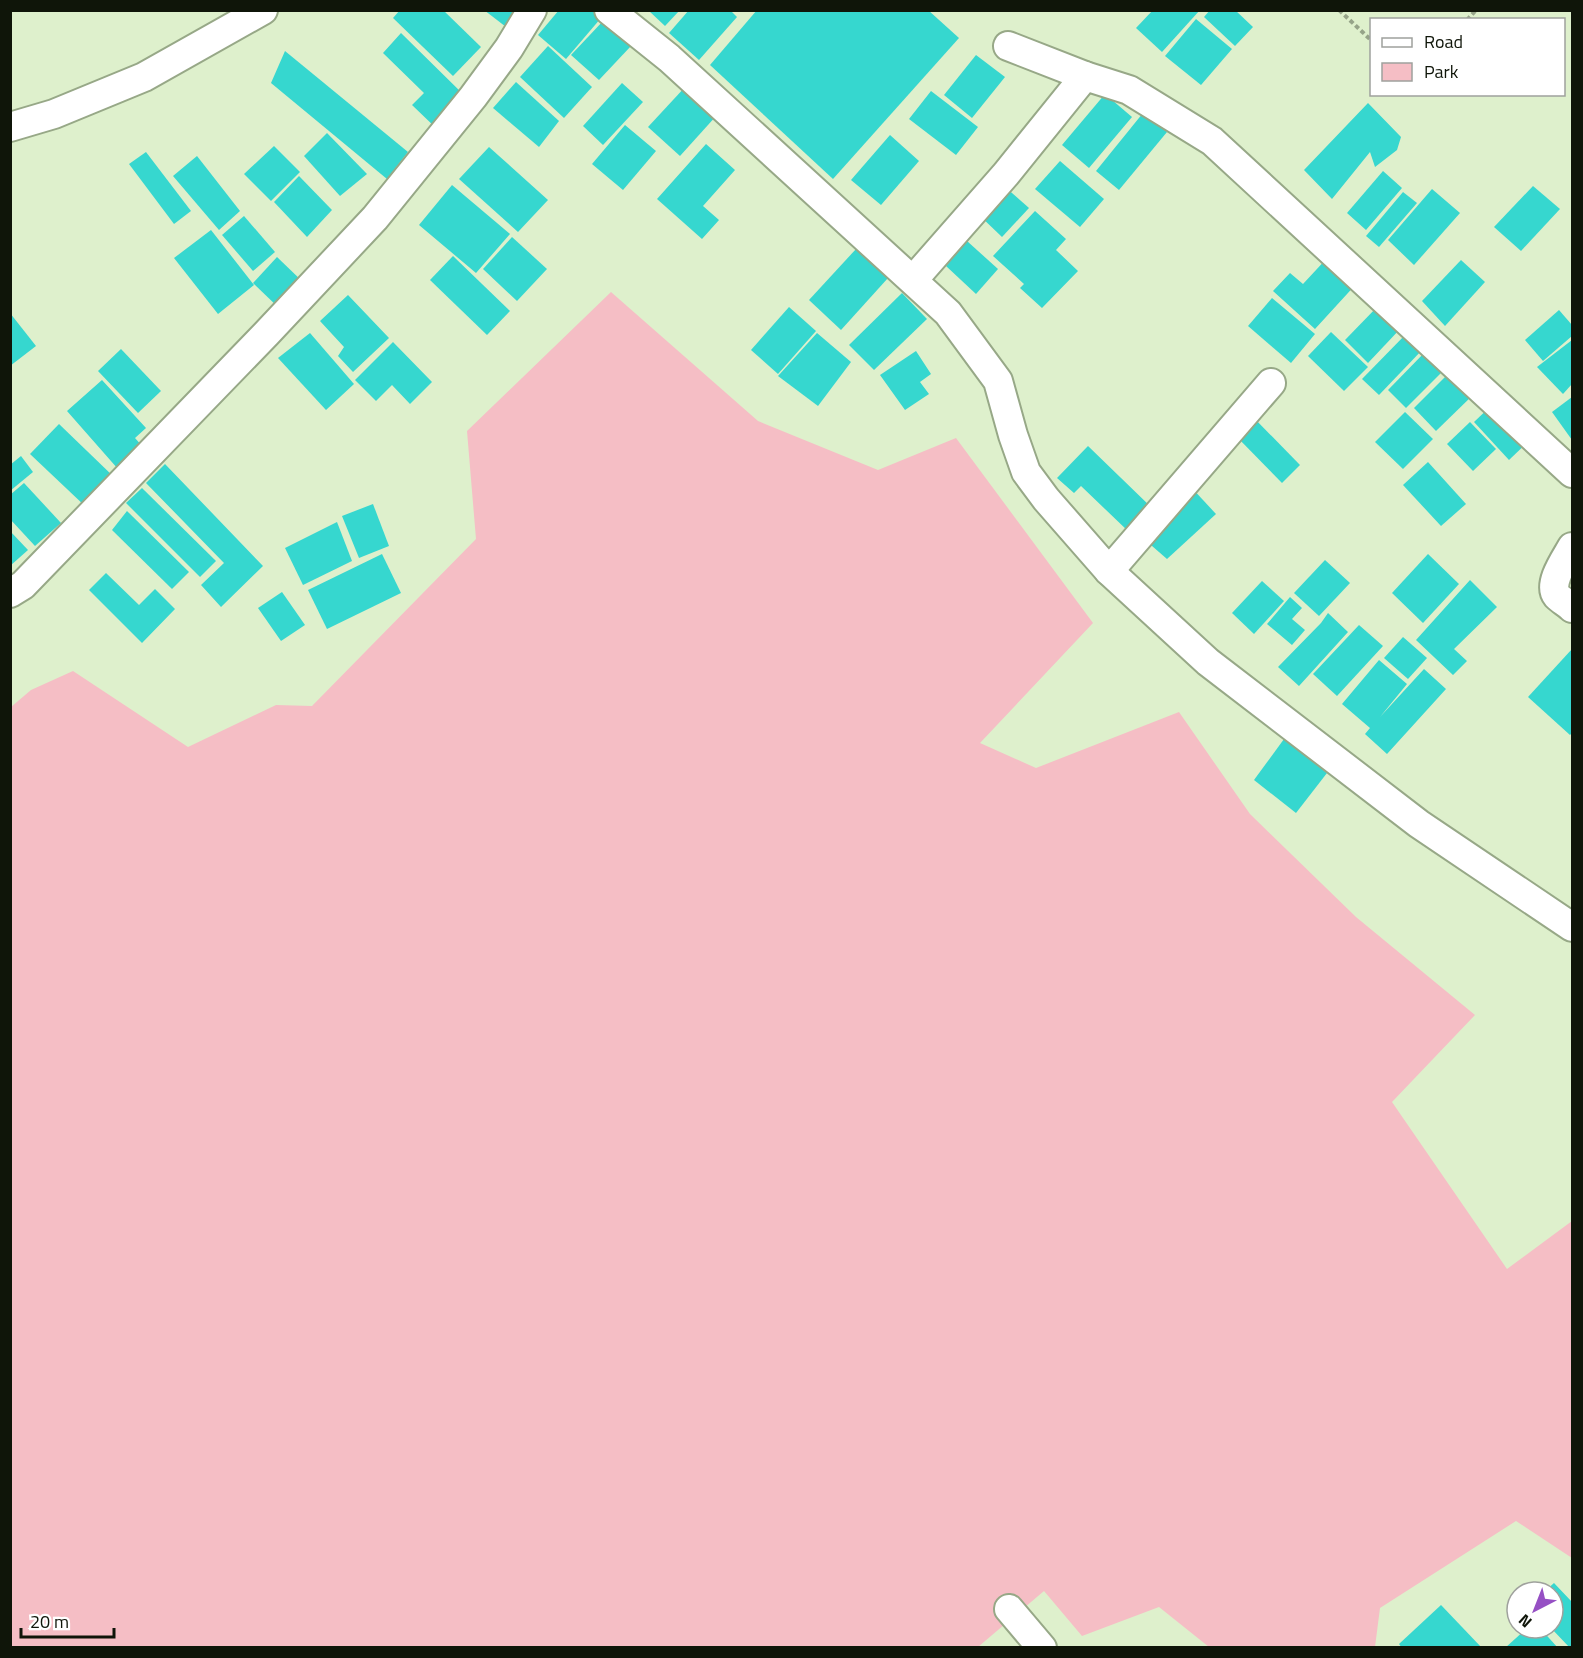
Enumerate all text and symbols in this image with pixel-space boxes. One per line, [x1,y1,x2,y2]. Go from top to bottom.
legend [1370,18,1565,96]
text: Road [1424,28,1463,55]
text: Park [1424,58,1459,85]
north arrow [1505,1580,1565,1640]
scale bar [21,1601,114,1639]
text: 20 m [30,1608,69,1635]
text: N [1513,1609,1537,1634]

